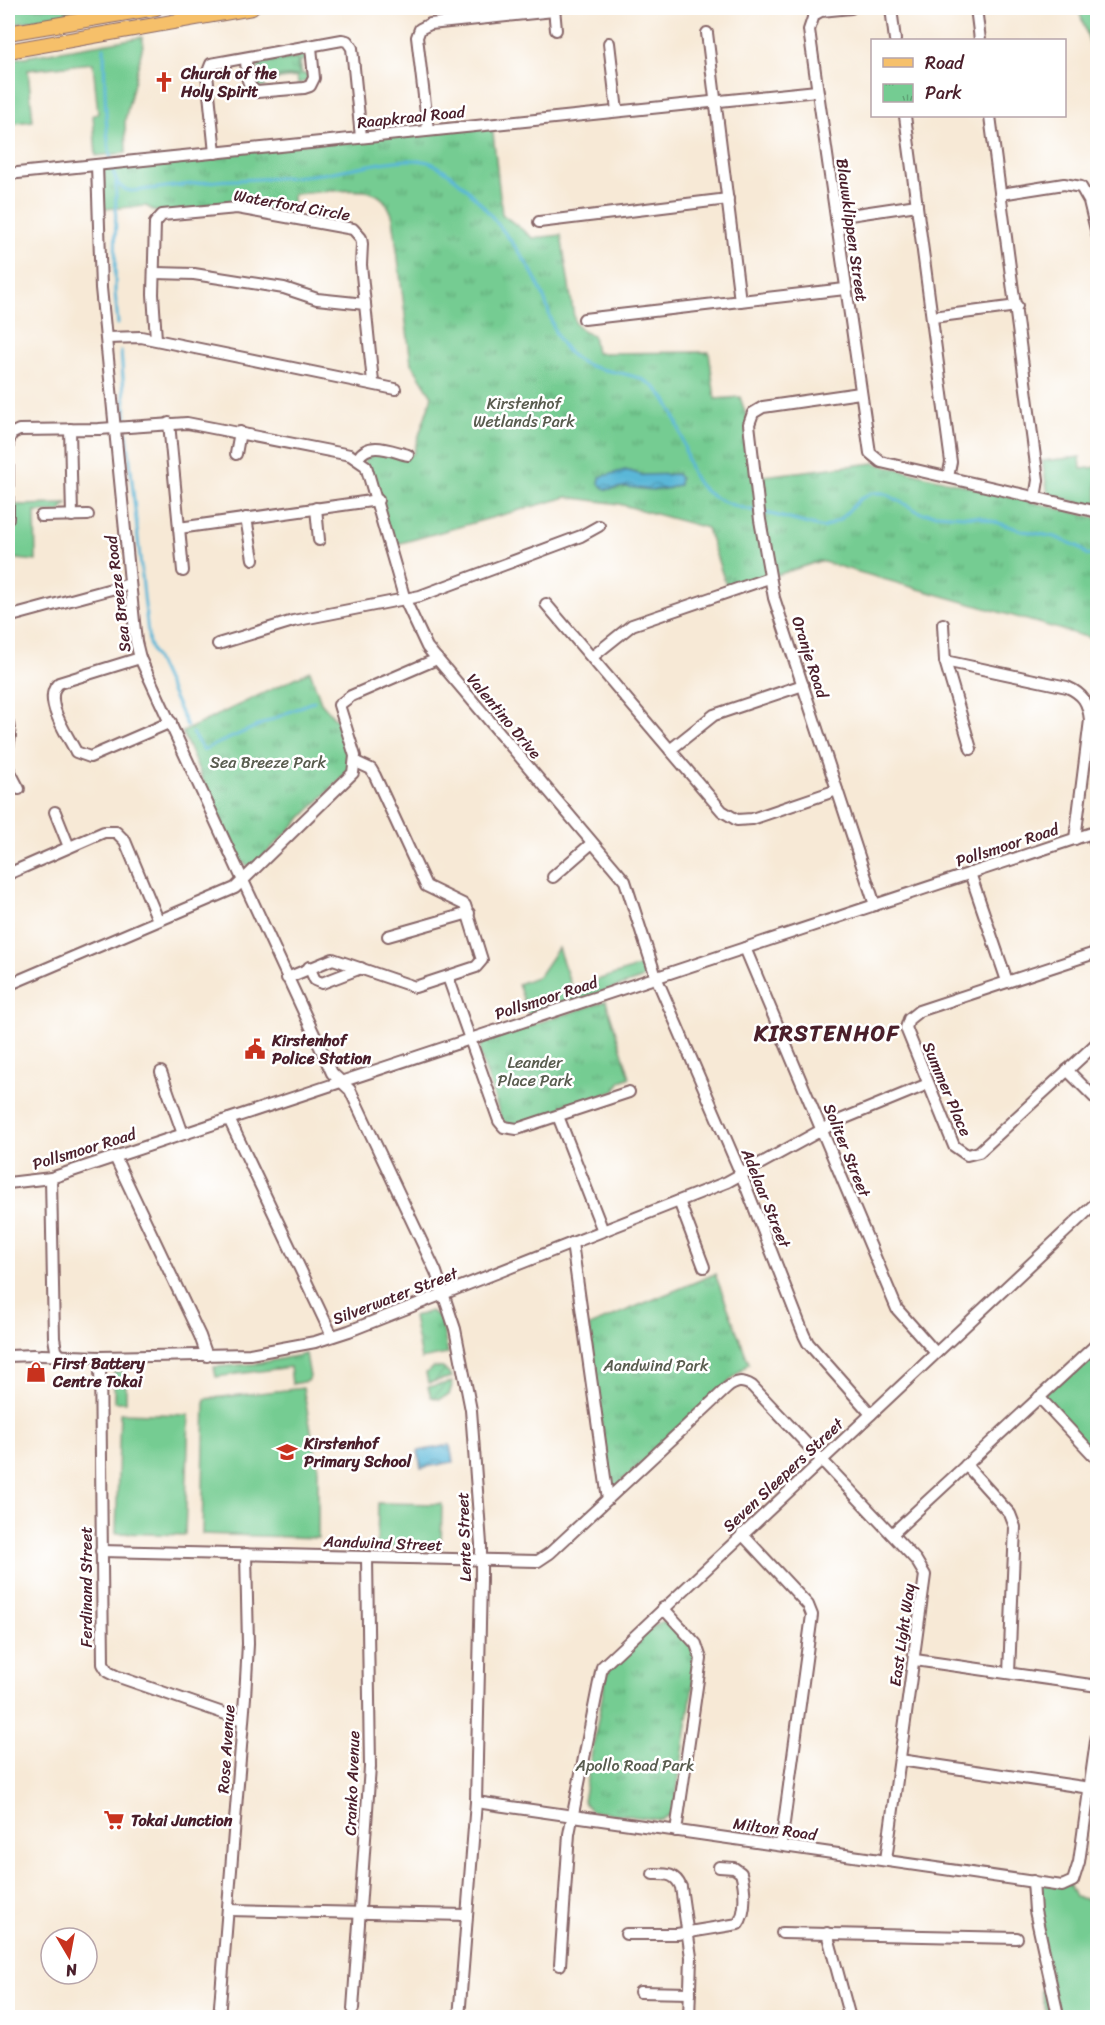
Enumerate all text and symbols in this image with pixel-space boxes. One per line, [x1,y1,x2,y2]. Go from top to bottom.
legend [871,39,1066,117]
text: Road [925,47,965,79]
place label: Church of the Holy Spirit [180,59,277,106]
church icon: Church of the Holy Spirit [152,70,176,94]
text: Park [925,77,962,109]
street label: Raapkraal Road [356,97,468,137]
street label: Blauwklippen Street [828,157,876,303]
street label: Waterford Circle [231,180,353,230]
park label: Kirstenhof Wetlands Park [473,389,575,436]
street label: Sea Breeze Road [96,532,140,654]
street label: Oranje Road [783,612,837,703]
street label: Valentino Drive [459,666,549,766]
park label: Sea Breeze Park [210,748,326,777]
street label: Pollsmoor Road [952,814,1064,875]
street label: Pollsmoor Road [491,967,603,1028]
district label: KIRSTENHOF [753,1014,900,1053]
place label: Kirstenhof Police Station [271,1026,372,1073]
public building icon: Kirstenhof Police Station [243,1037,267,1061]
street label: Summer Place [914,1037,980,1141]
park label: Leander Place Park [497,1048,573,1095]
street label: Soliter Street [815,1099,879,1202]
street label: Pollsmoor Road [29,1119,141,1178]
street label: Adelaar Street [733,1143,799,1253]
street label: Silverwater Street [328,1259,462,1333]
place label: First Battery Centre Tokai [52,1349,145,1396]
park label: Aandwind Park [602,1351,709,1380]
shop icon: First Battery Centre Tokai [24,1360,48,1384]
street label: Seven Sleepers Street [715,1410,851,1539]
place label: Kirstenhof Primary School [303,1429,413,1476]
school or university icon: Kirstenhof Primary School [275,1440,299,1464]
street label: Lente Street [448,1492,480,1582]
street label: Aandwind Street [322,1526,443,1560]
street label: Ferdinand Street [72,1527,101,1647]
street label: East Light Way [880,1581,924,1688]
street label: Rose Avenue [208,1704,244,1794]
street label: Cranko Avenue [336,1730,368,1836]
park label: Apollo Road Park [574,1751,695,1780]
place label: Tokai Junction [131,1806,233,1835]
supermarket icon: Tokai Junction [102,1808,126,1832]
street label: Milton Road [731,1809,820,1849]
north arrow [39,1926,99,1986]
text: N [63,1955,80,1986]

